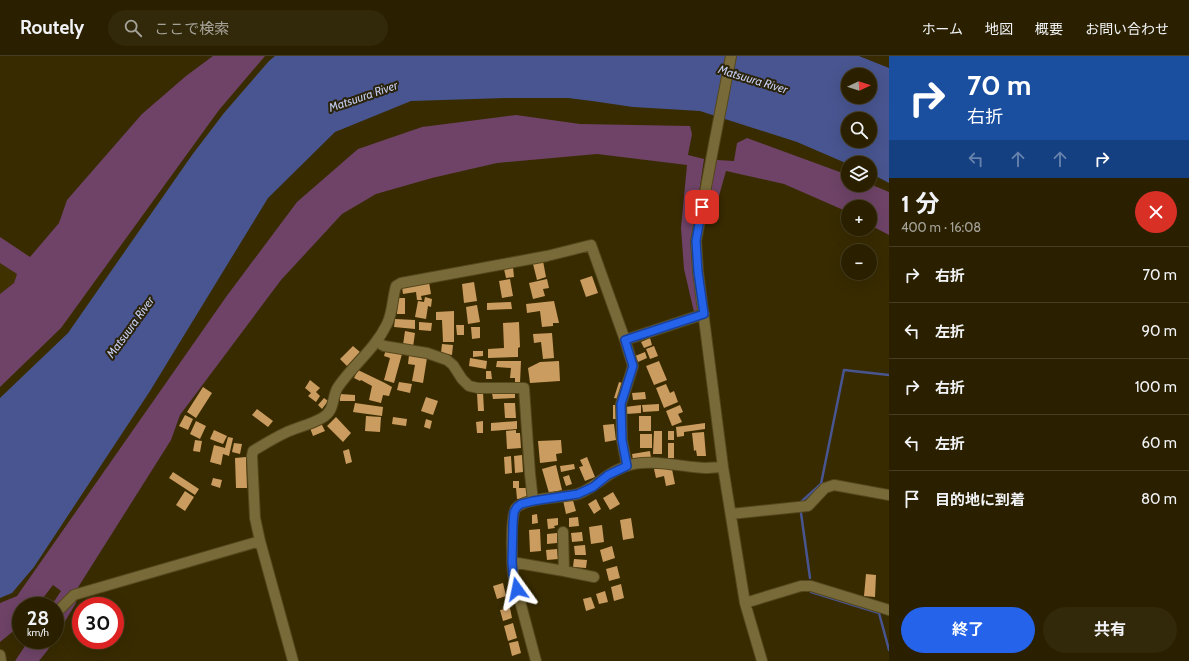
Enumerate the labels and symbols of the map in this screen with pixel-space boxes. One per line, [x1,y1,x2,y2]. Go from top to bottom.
water label: Matsuura River [716,61,791,97]
north arrow [841,68,877,104]
water label: Matsuura River [326,77,401,115]
pin [685,190,719,224]
water label: Matsuura River [102,293,158,361]
position arrow [496,568,538,610]
speed limit sign: 30 [72,597,124,649]

